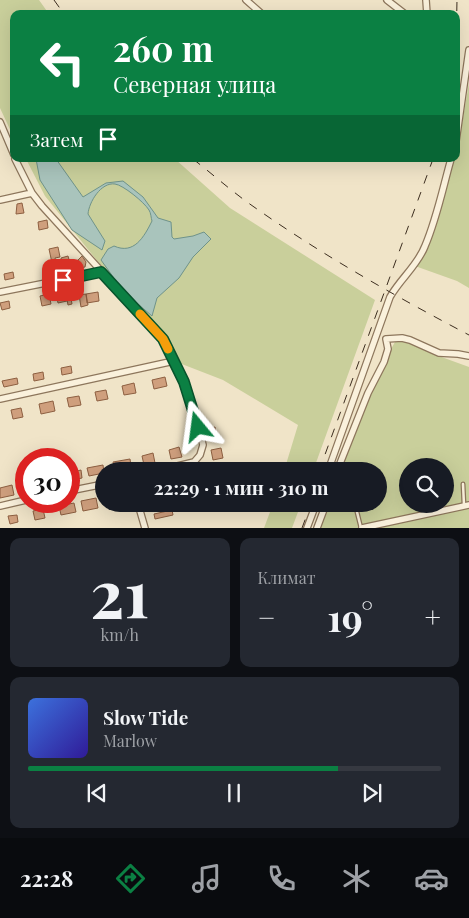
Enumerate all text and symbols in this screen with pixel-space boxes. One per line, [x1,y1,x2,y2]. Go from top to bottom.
text: 260 m [113,24,213,71]
icon: left [30,30,95,95]
text: Северная улица [113,69,276,99]
icon: arrive [94,125,122,153]
text: Затем [30,126,84,152]
pin [42,259,84,301]
icon: arrive [49,266,77,294]
position arrow [171,400,223,452]
speed limit sign: 30 [15,448,80,513]
map controls [399,458,454,513]
button: search [399,458,454,513]
text: 22:29 · 1 мин · 310 m [154,474,328,500]
text: 21 [90,548,149,634]
text: Климат [258,567,316,588]
text: 19° [327,591,373,642]
text: − [258,598,276,635]
text: + [425,598,441,635]
text: km/h [101,624,139,645]
text: Slow Tide [103,704,188,730]
text: Marlow [103,730,157,751]
icon: previous [83,779,111,807]
icon: pause [220,779,248,807]
icon: next [358,779,386,807]
icon: directions [113,861,148,896]
icon: music [189,861,224,896]
icon: phone [264,861,299,896]
icon: climate [339,861,374,896]
icon: car [414,861,449,896]
text: 22:28 [20,863,73,893]

